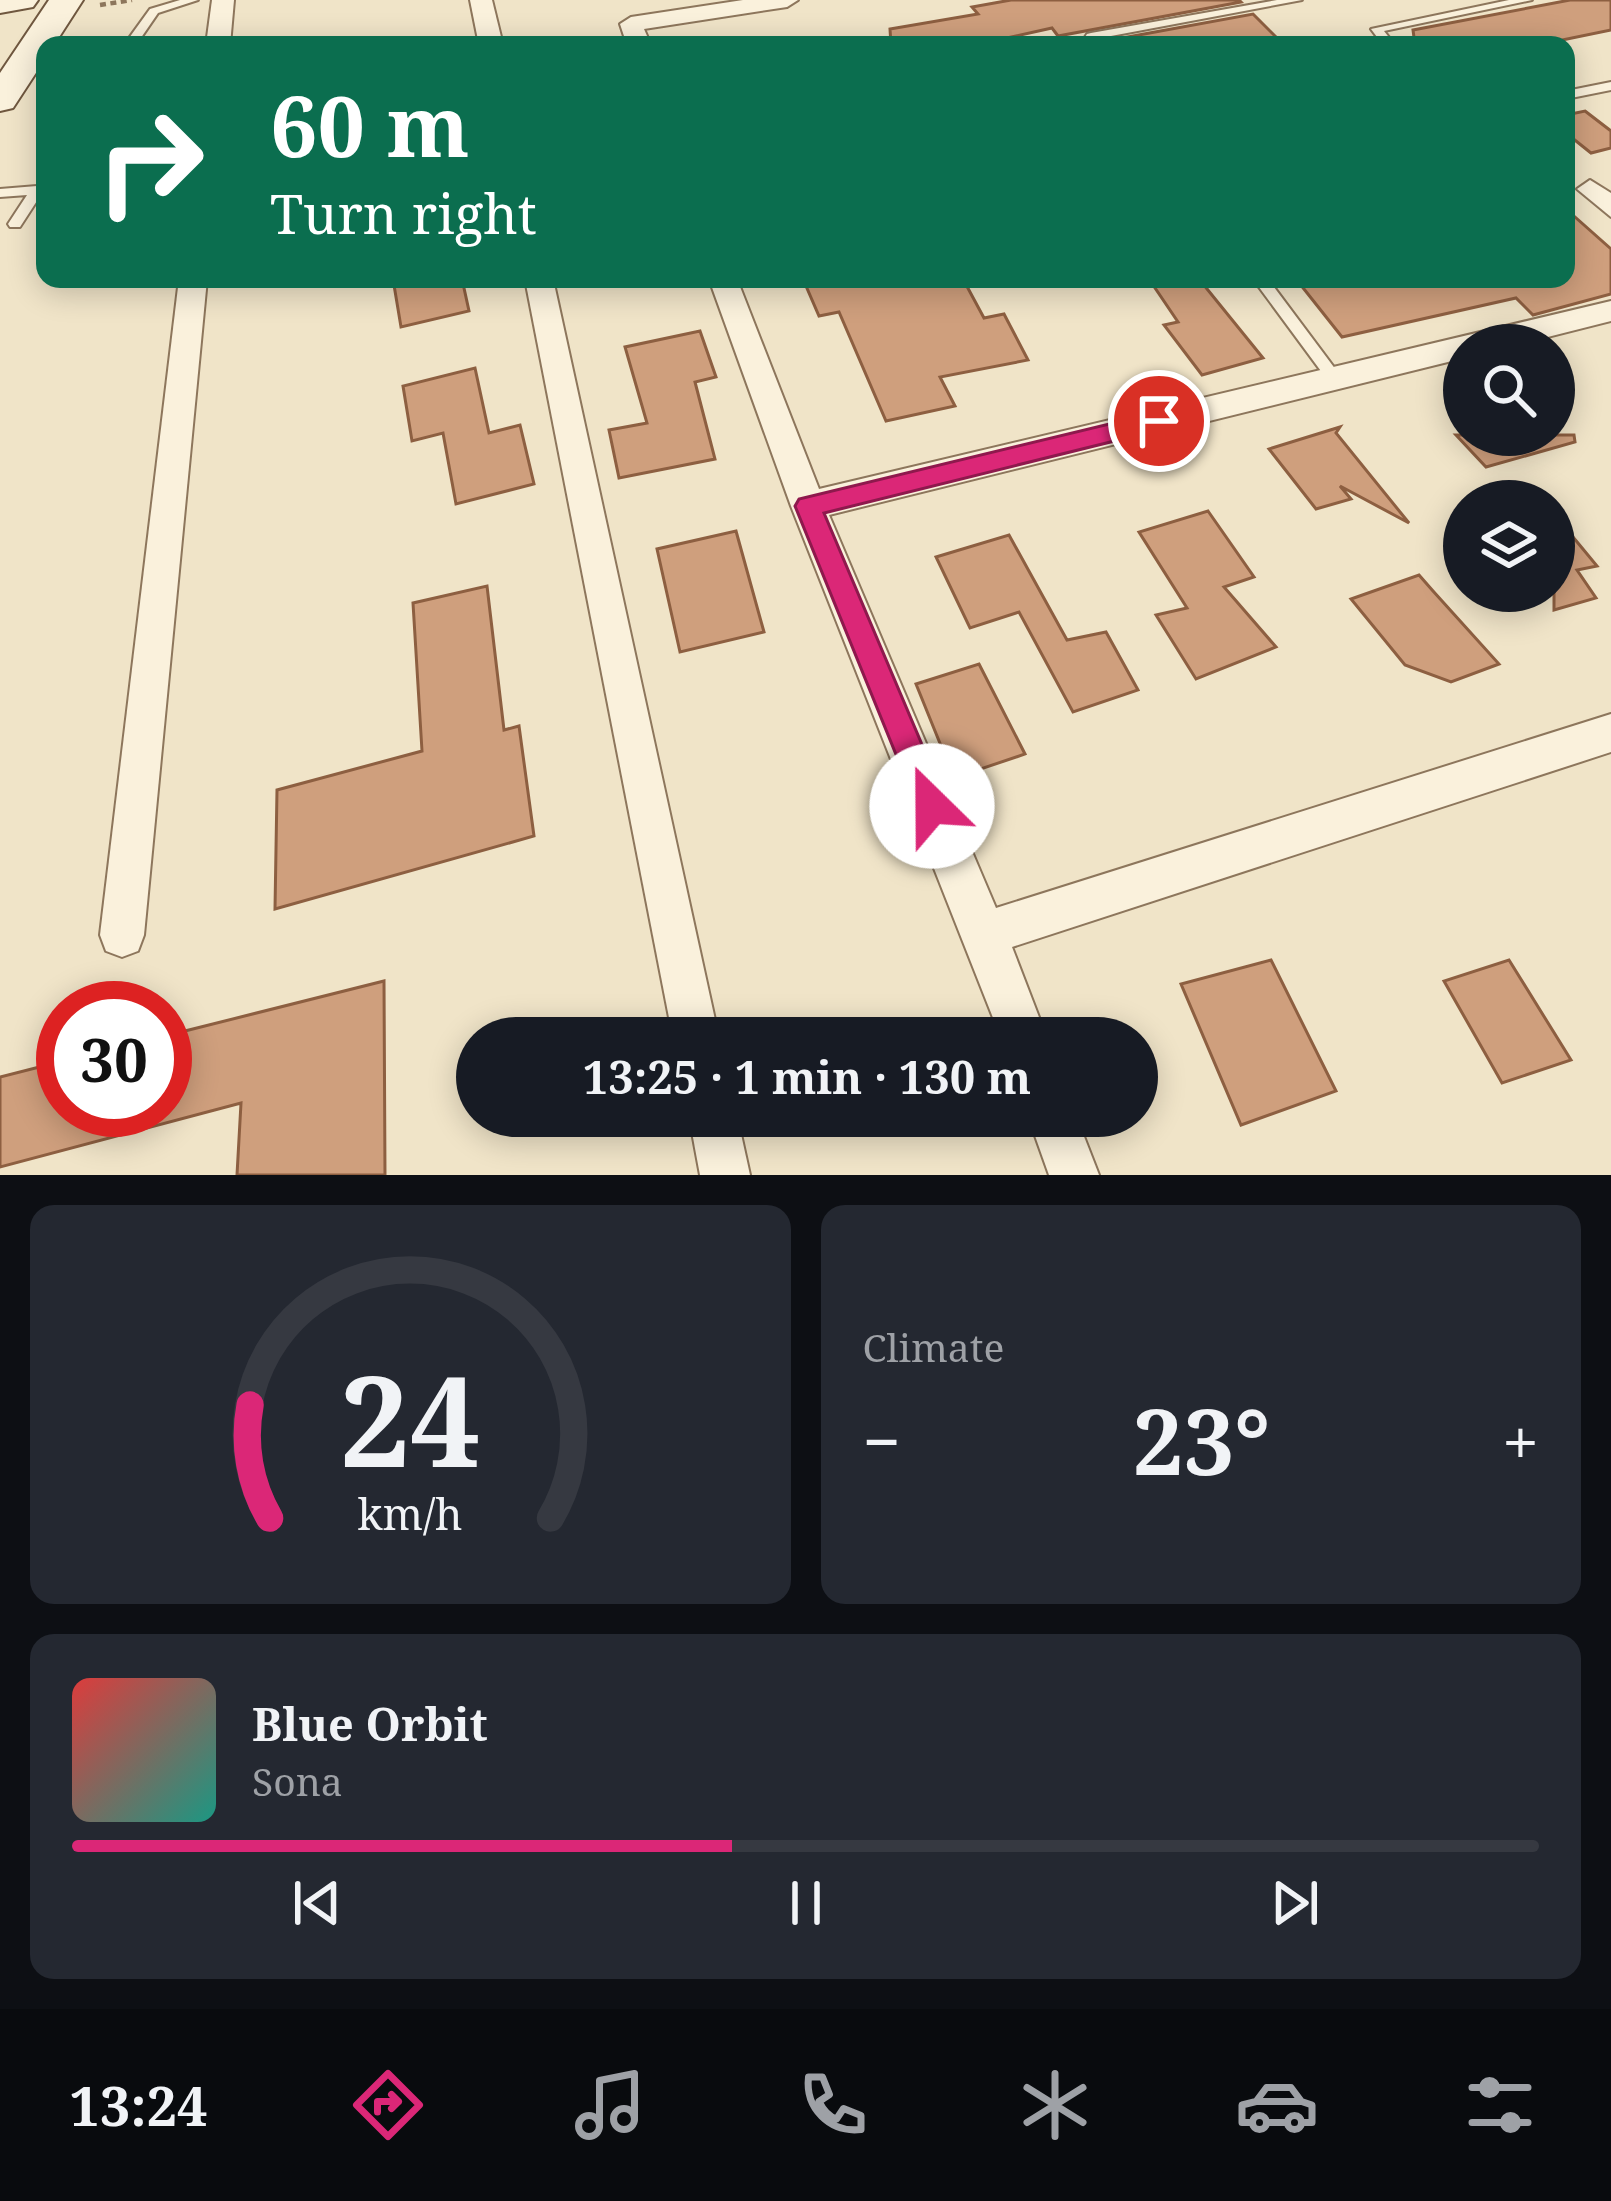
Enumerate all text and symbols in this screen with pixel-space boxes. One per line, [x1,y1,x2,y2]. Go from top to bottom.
text: 60 m [270,67,470,182]
icon: right [72,84,228,240]
text: Turn right [270,176,537,250]
map controls [1443,324,1575,612]
button: search [1443,324,1575,456]
pin [1108,370,1210,472]
icon: arrive [1126,388,1192,454]
button: layers [1443,480,1575,612]
position arrow [869,743,995,869]
speed limit sign: 30 [36,981,192,1137]
text: 13:25 · 1 min · 130 m [583,1046,1031,1107]
text: Climate [863,1320,1004,1373]
text: 24 [340,1334,481,1504]
text: 23° [1133,1379,1270,1501]
text: − [863,1395,901,1485]
text: + [1502,1395,1539,1485]
text: km/h [358,1483,463,1542]
text: Blue Orbit [252,1693,488,1754]
text: Sona [252,1754,343,1807]
icon: previous [284,1870,350,1936]
icon: pause [773,1870,839,1936]
icon: next [1262,1870,1328,1936]
icon: directions [346,2063,430,2147]
icon: music [568,2063,652,2147]
icon: phone [791,2063,875,2147]
icon: climate [1013,2063,1097,2147]
icon: car [1235,2063,1319,2147]
icon: filters [1458,2063,1542,2147]
text: 13:24 [69,2068,208,2142]

